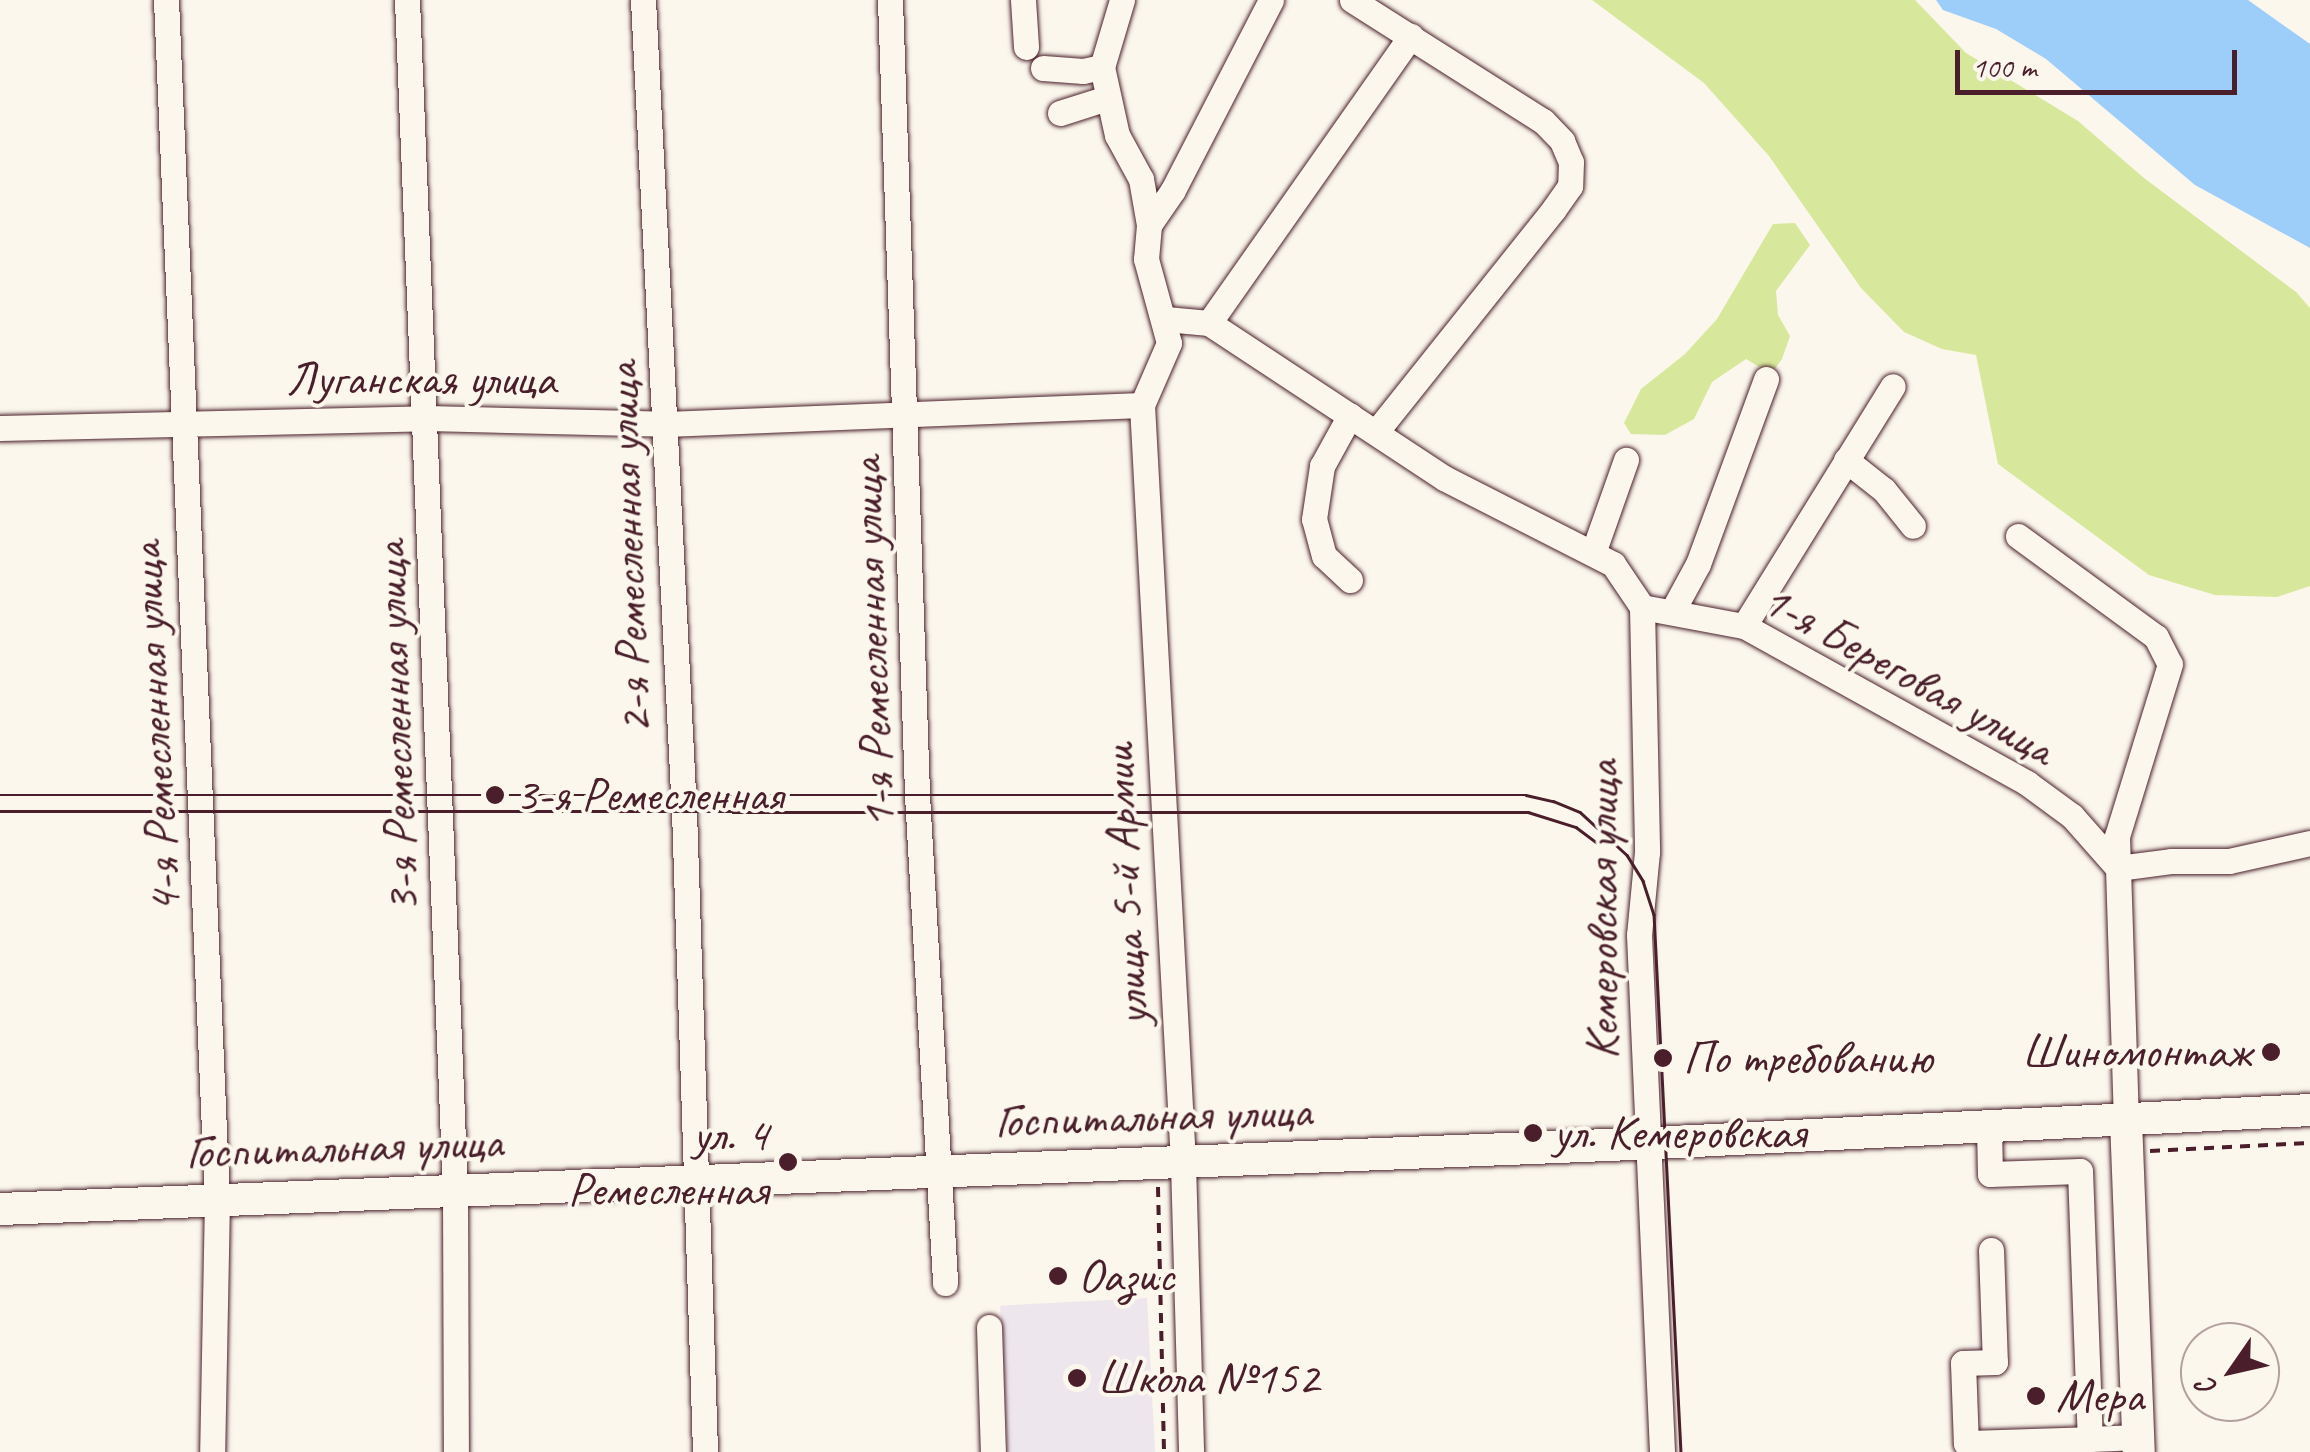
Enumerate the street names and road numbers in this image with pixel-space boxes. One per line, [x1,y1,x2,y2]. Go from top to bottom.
street label: Луганская улица [284,350,558,408]
street label: 2-я Ремесленная улица [593,362,663,734]
street label: 1-я Ремесленная улица [837,457,907,829]
street label: 3-я Ремесленная улица [361,541,431,913]
street label: 4-я Ремесленная улица [117,542,193,914]
street label: 1-я Береговая улица [1752,570,2064,778]
street label: улица 5-й Армии [1089,743,1161,1027]
street label: Кемеровская улица [1573,759,1631,1061]
street label: Госпитальная улица [992,1082,1314,1150]
street label: Госпитальная улица [183,1113,505,1181]

